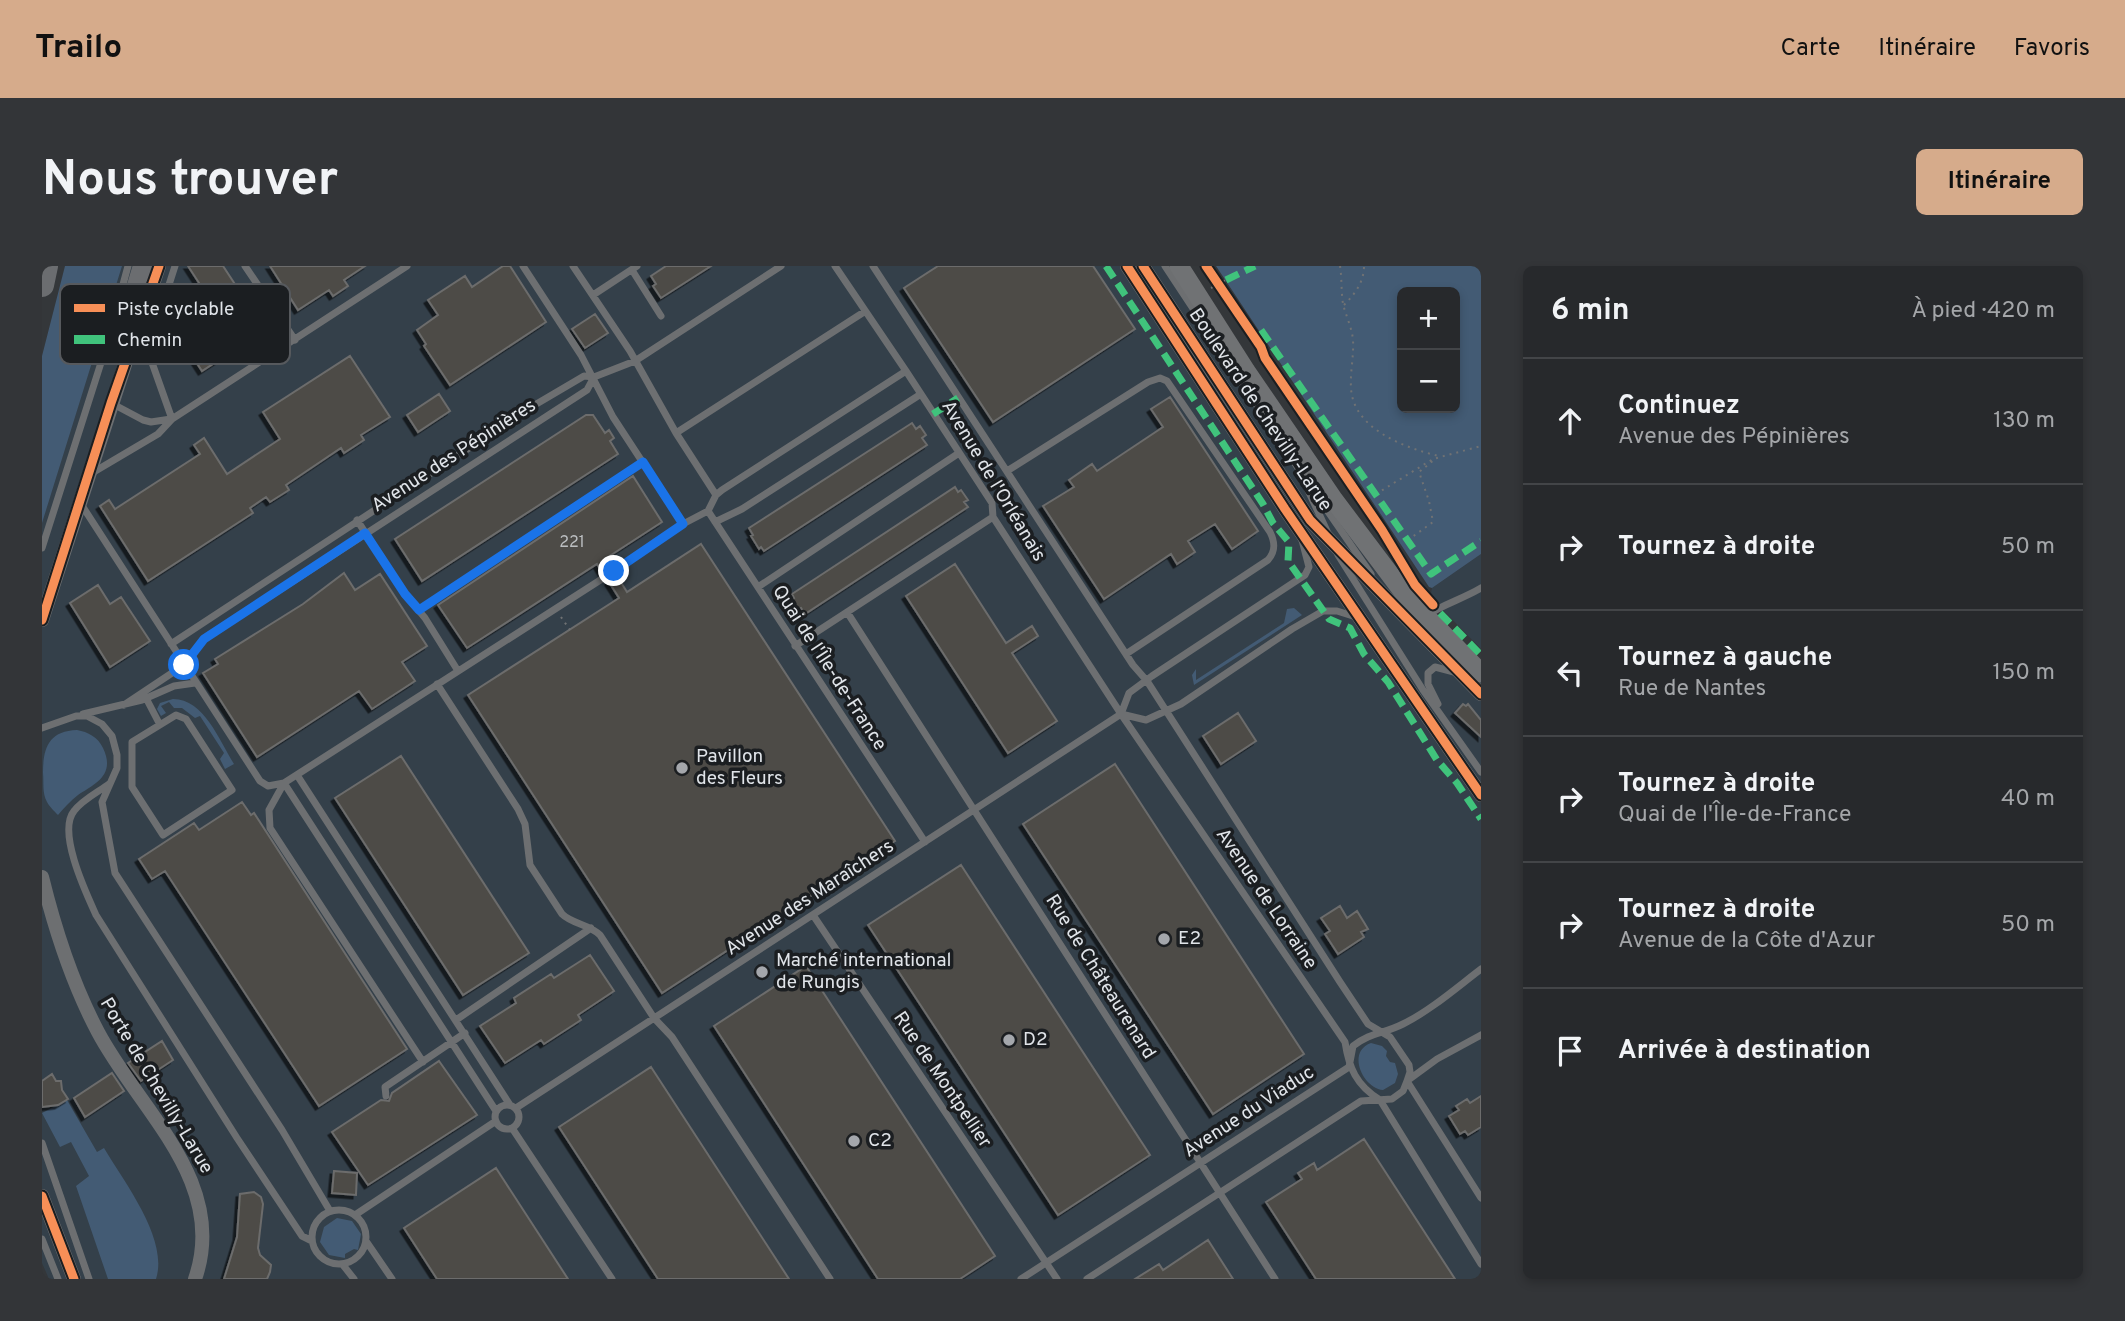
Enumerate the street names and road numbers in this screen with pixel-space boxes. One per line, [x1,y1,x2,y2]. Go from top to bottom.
street label: Boulevard de Chevilly-Larue [1183,304,1337,516]
street label: Avenue des Pépinières [367,394,541,518]
street label: Avenue de l'Orléanais [935,396,1051,566]
street label: Quai de l'Île-de-France [766,580,892,755]
street label: Avenue de Lorraine [1210,824,1322,974]
street label: Avenue des Maraîchers [721,835,899,961]
street label: Rue de Châteaurenard [1040,890,1160,1064]
street label: Porte de Chevilly-Larue [94,994,218,1178]
street label: Rue de Montpellier [887,1007,997,1153]
street label: Avenue du Viaduc [1179,1061,1319,1163]

